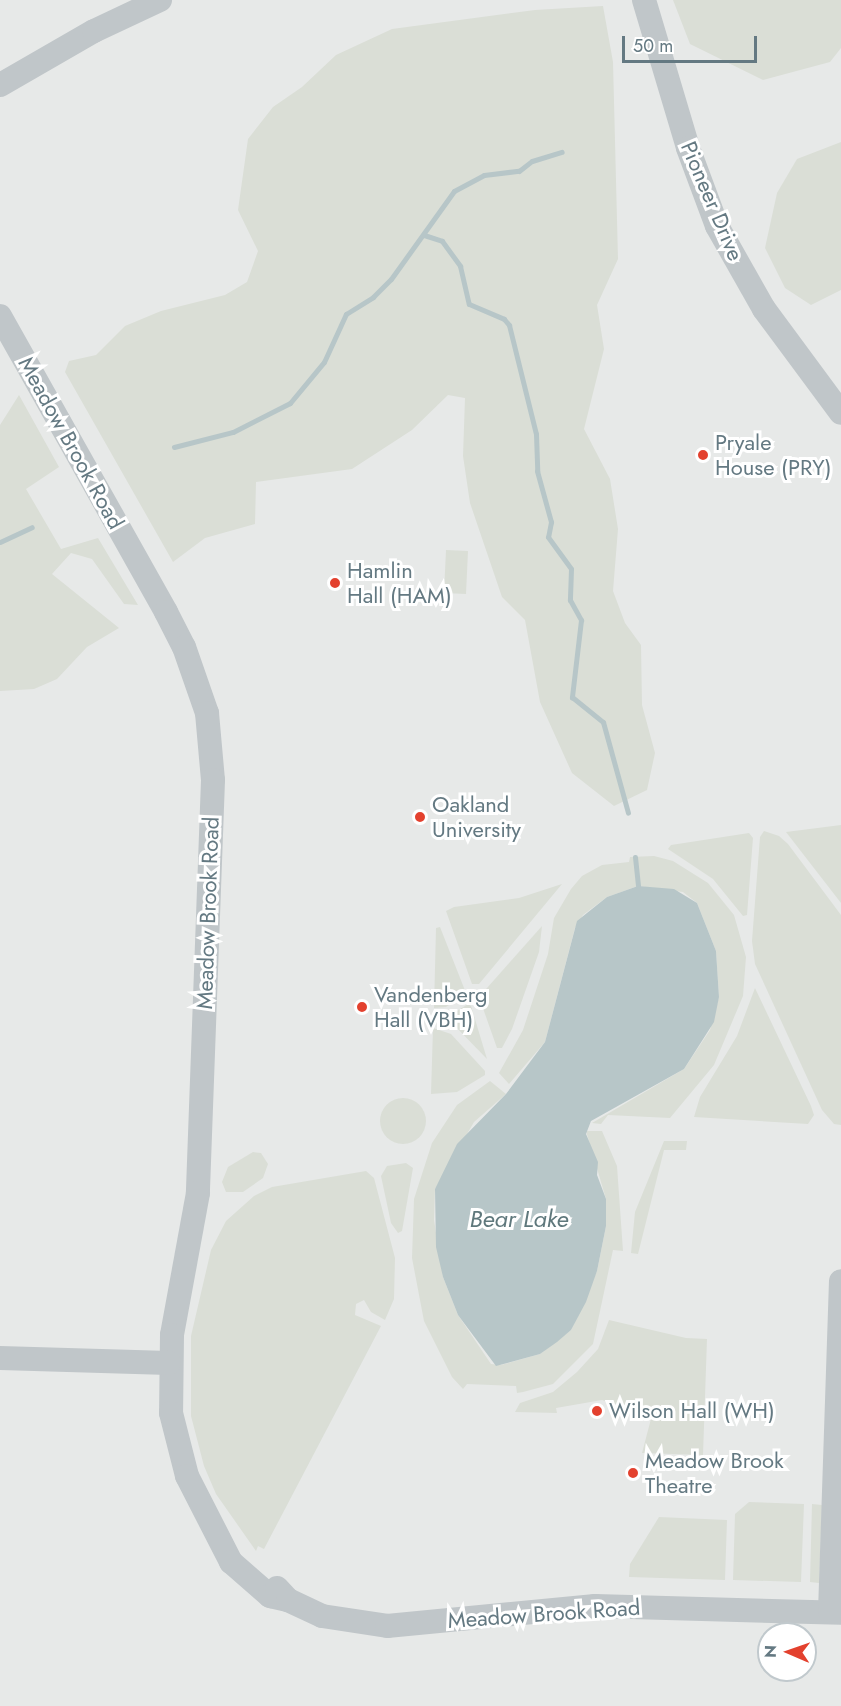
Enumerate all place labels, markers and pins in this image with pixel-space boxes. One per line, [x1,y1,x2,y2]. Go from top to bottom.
place label: Pryale House (PRY) [715,429,831,481]
marker: Pryale House (PRY) [696,448,710,462]
place label: Hamlin Hall (HAM) [347,557,452,608]
marker: Hamlin Hall (HAM) [328,576,342,590]
place label: Oakland University [432,791,521,842]
marker: Oakland University [413,810,427,824]
place label: Vandenberg Hall (VBH) [374,981,487,1032]
marker: Vandenberg Hall (VBH) [355,1000,369,1014]
place label: Wilson Hall (WH) [609,1398,775,1424]
marker: Wilson Hall (WH) [590,1404,604,1418]
place label: Meadow Brook Theatre [645,1447,784,1498]
marker: Meadow Brook Theatre [626,1466,640,1480]

